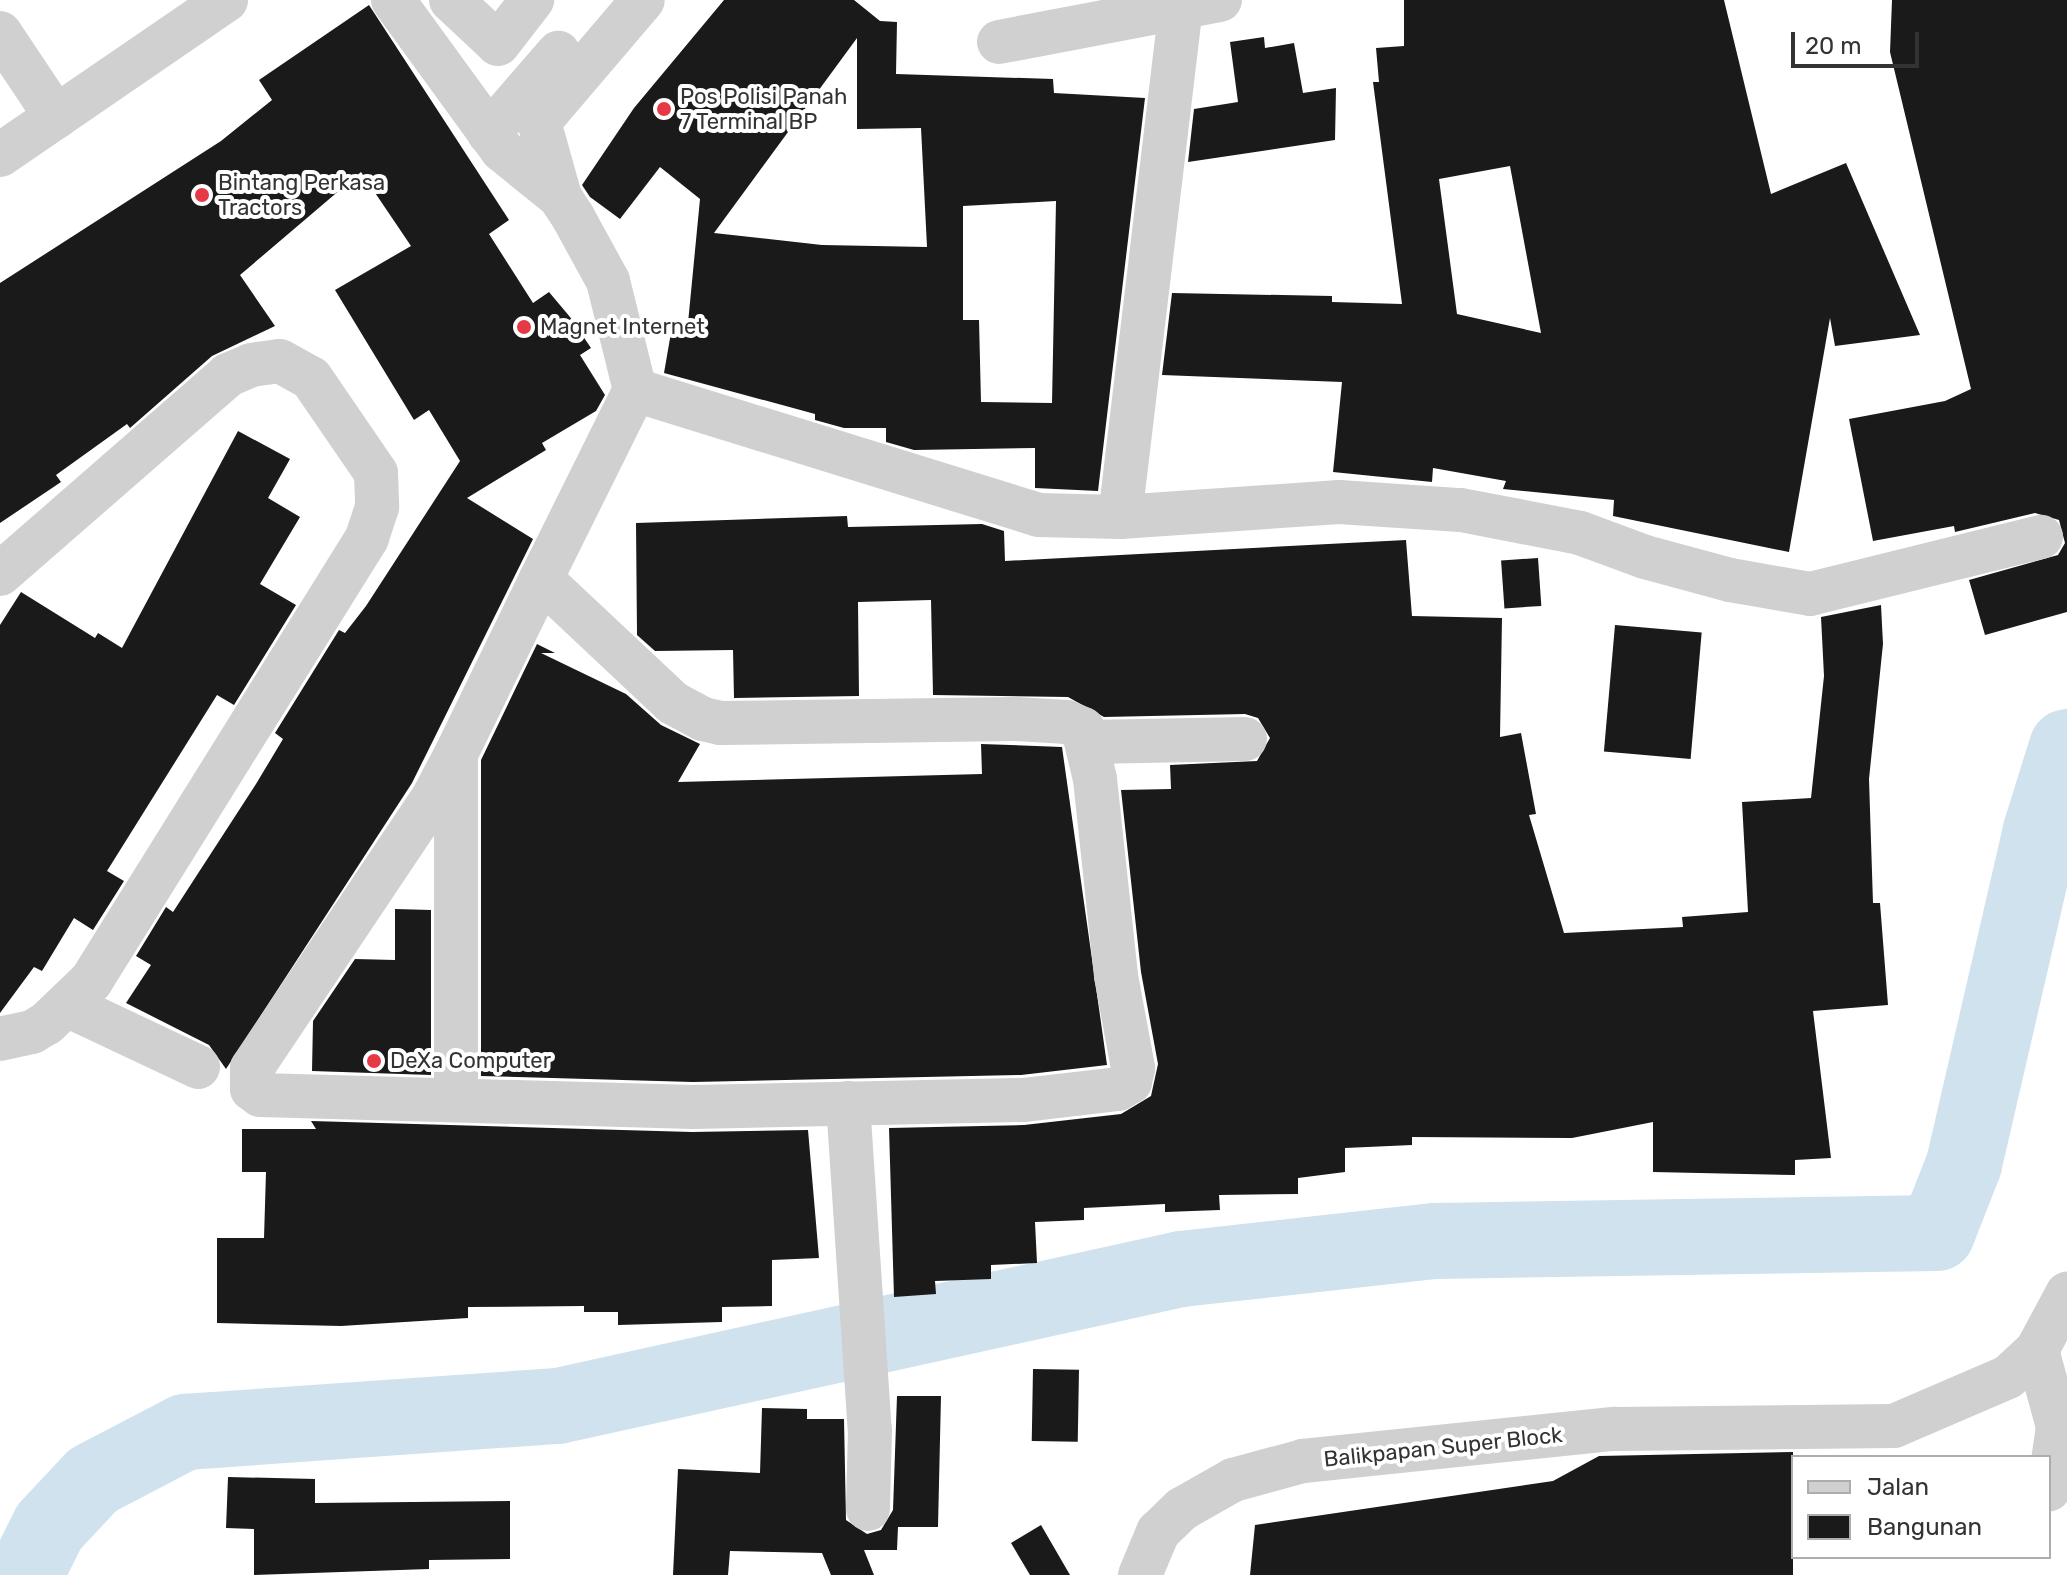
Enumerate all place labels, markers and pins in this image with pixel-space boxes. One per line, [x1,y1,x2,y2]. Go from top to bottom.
place label: Pos Polisi Panah 7 Terminal BP [680,83,847,134]
marker: Pos Polisi Panah 7 Terminal BP [655,100,673,118]
place label: Bintang Perkasa Tractors [218,169,385,220]
marker: Bintang Perkasa Tractors [193,186,211,204]
place label: Magnet Internet [540,314,705,340]
marker: Magnet Internet [515,318,533,336]
place label: DeXa Computer [390,1048,551,1074]
marker: DeXa Computer [365,1052,383,1070]

